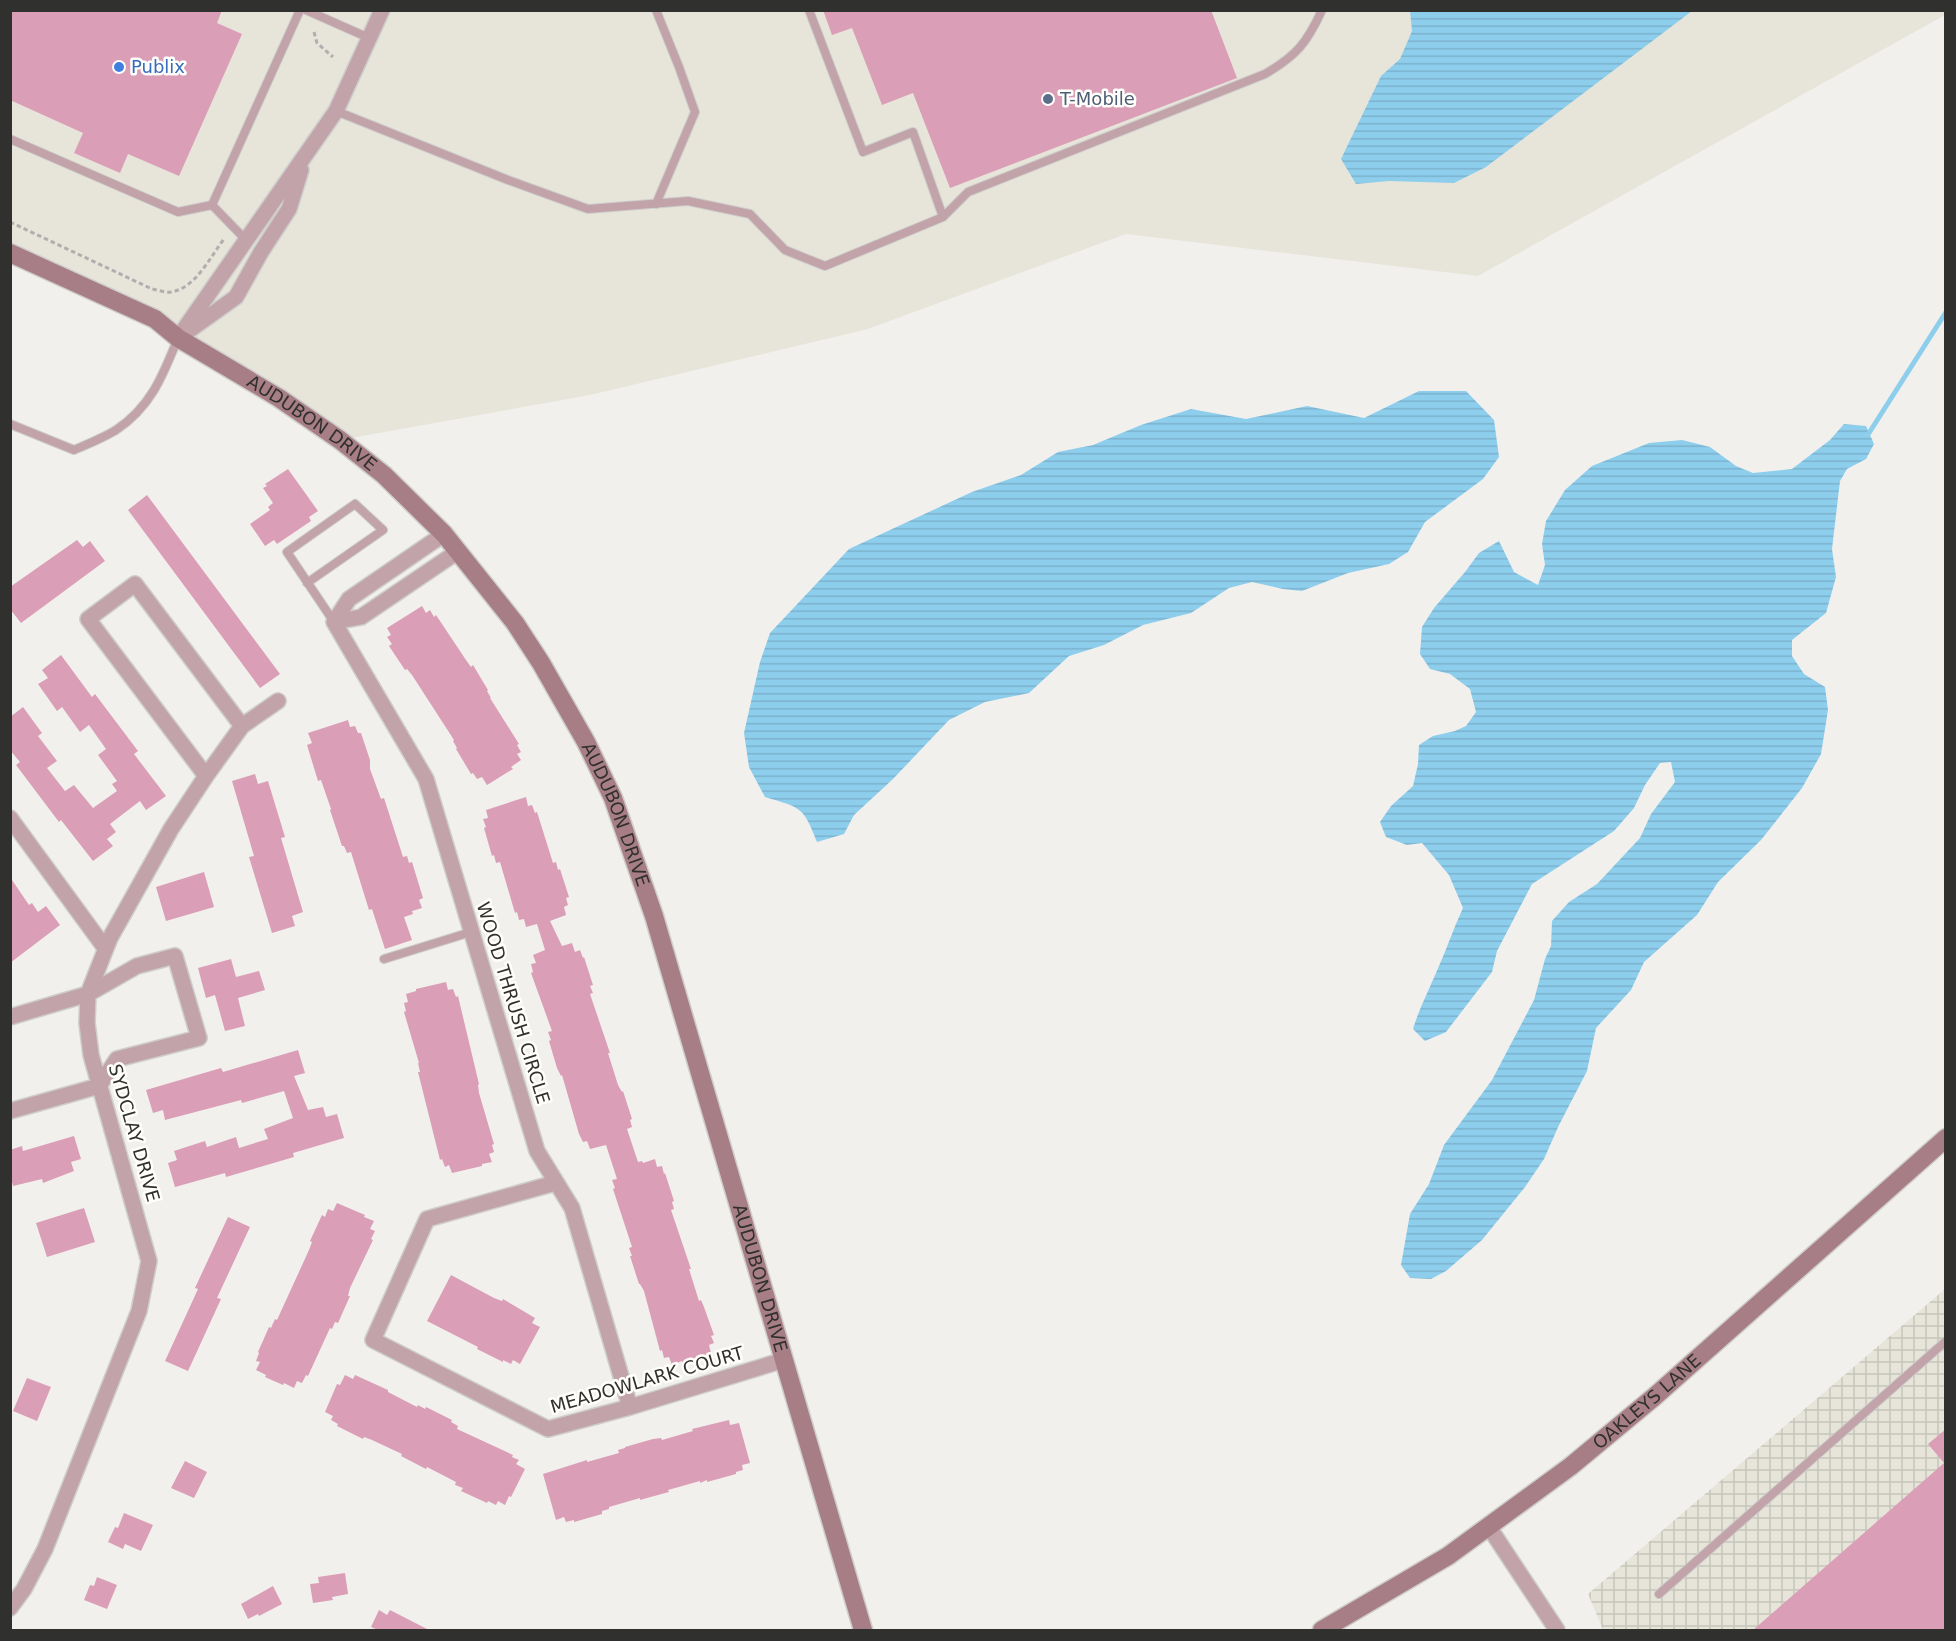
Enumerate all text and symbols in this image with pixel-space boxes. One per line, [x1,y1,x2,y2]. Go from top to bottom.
place label: Publix [131,56,185,77]
marker: Publix [112,60,126,74]
place label: T-Mobile [1059,88,1135,109]
marker: T-Mobile [1041,92,1055,106]
street label: AUDUBON DRIVE [244,370,381,475]
street label: AUDUBON DRIVE [578,739,654,889]
street label: WOOD THRUSH CIRCLE [473,899,554,1106]
street label: SYDCLAY DRIVE [105,1062,164,1204]
street label: AUDUBON DRIVE [729,1201,792,1355]
street label: MEADOWLARK COURT [548,1342,747,1417]
street label: OAKLEYS LANE [1588,1350,1705,1453]

